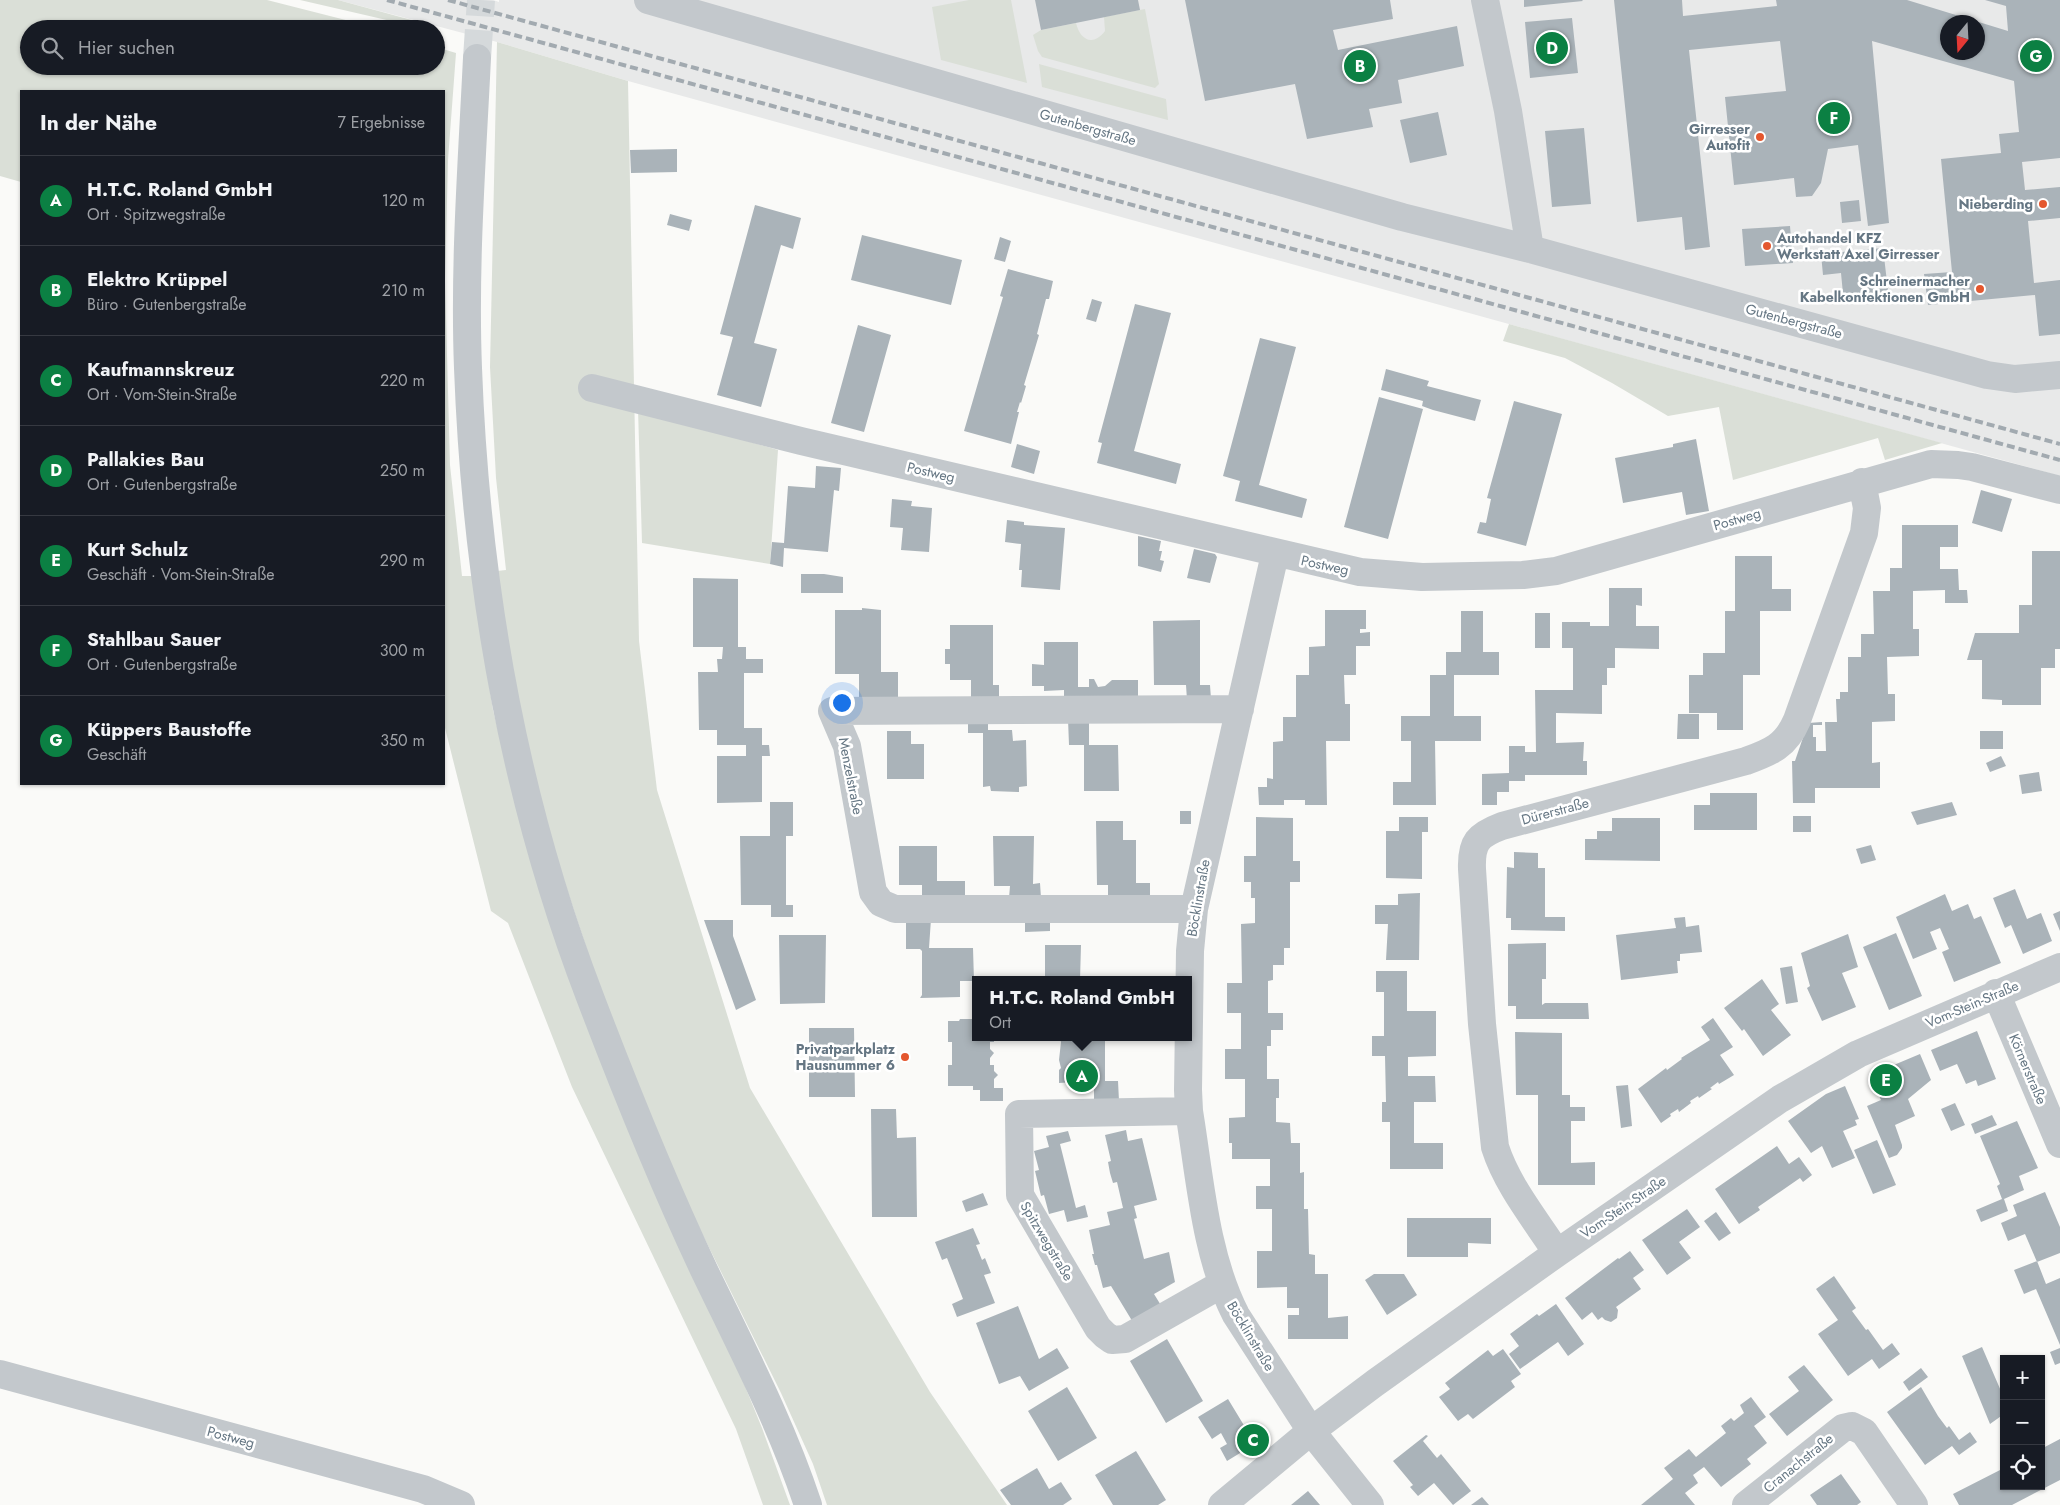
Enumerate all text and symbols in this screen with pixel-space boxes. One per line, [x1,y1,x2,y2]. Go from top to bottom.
north arrow [1940,15,1985,60]
search box [20,20,445,75]
pin: D [1536,29,1568,67]
icon: search [38,34,66,62]
text: Hier suchen [78,34,175,61]
pin: G [2020,37,2052,75]
pin: B [1344,47,1376,85]
pin: F [1818,99,1850,137]
street label: Gutenbergstraße [1037,104,1139,150]
text: In der Nähe [40,108,157,138]
text: 7 Ergebnisse [338,111,425,134]
place label: Girresser Autofit [1689,119,1751,155]
marker: Girresser Autofit [1754,131,1766,143]
text: H.T.C. Roland GmbH [87,176,273,203]
text: A [50,189,62,212]
text: 120 m [382,189,425,212]
place label: Nieberding [1958,194,2033,214]
marker: Nieberding [2037,198,2049,210]
text: Ort · Spitzwegstraße [87,203,226,226]
place label: Autohandel KFZ Werkstatt Axel Girresser [1776,228,1940,264]
marker: Autohandel KFZ Werkstatt Axel Girresser [1761,240,1773,252]
text: Elektro Krüppel [87,266,227,293]
place label: Schreinermacher Kabelkonfektionen GmbH [1800,271,1970,307]
text: B [51,279,61,302]
text: 210 m [382,279,425,302]
marker: Schreinermacher Kabelkonfektionen GmbH [1974,283,1986,295]
text: Büro · Gutenbergstraße [87,293,246,316]
street label: Gutenbergstraße [1743,298,1845,344]
text: Kaufmannskreuz [87,356,235,383]
text: C [50,369,62,392]
text: 220 m [380,369,425,392]
text: Ort · Vom-Stein-Straße [87,383,237,406]
text: Pallakies Bau [87,446,204,473]
street label: Postweg [905,457,957,487]
text: D [50,459,62,482]
text: 250 m [380,459,425,482]
text: Ort · Gutenbergstraße [87,473,237,496]
street label: Postweg [1711,503,1763,535]
text: Kurt Schulz [87,536,188,563]
text: E [51,549,61,572]
text: 290 m [380,549,425,572]
street label: Postweg [1299,550,1351,580]
text: Geschäft · Vom-Stein-Straße [87,563,274,586]
text: Stahlbau Sauer [87,626,221,653]
text: F [52,639,60,662]
text: 300 m [380,639,425,662]
text: Ort · Gutenbergstraße [87,653,237,676]
your location [829,690,855,716]
text: Küppers Baustoffe [87,716,251,743]
text: G [49,729,63,752]
text: 350 m [380,729,425,752]
street label: Menzelstraße [834,736,868,816]
text: Geschäft [87,743,146,766]
street label: Dürerstraße [1519,792,1591,830]
street label: Böcklinstraße [1181,858,1215,938]
street label: Vom-Stein-Straße [1922,975,2022,1033]
popup [972,976,1192,1041]
text: H.T.C. Roland GmbH [989,984,1175,1011]
text: Ort [989,1011,1011,1034]
street label: Körnerstraße [2004,1031,2052,1107]
place label: Privatparkplatz Hausnummer 6 [796,1039,896,1075]
marker: Privatparkplatz Hausnummer 6 [899,1051,911,1063]
pin: A [1066,1057,1098,1095]
pin: E [1870,1061,1902,1099]
street label: Vom-Stein-Straße [1576,1171,1670,1243]
street label: Spitzwegstraße [1015,1198,1079,1284]
street label: Böcklinstraße [1222,1297,1280,1375]
map controls [2000,1355,2045,1490]
button: + [2000,1355,2045,1400]
button: − [2000,1400,2045,1445]
street label: Postweg [205,1421,257,1453]
pin: C [1237,1421,1269,1459]
street label: Cranachstraße [1759,1429,1837,1497]
button: locate [2000,1445,2045,1490]

